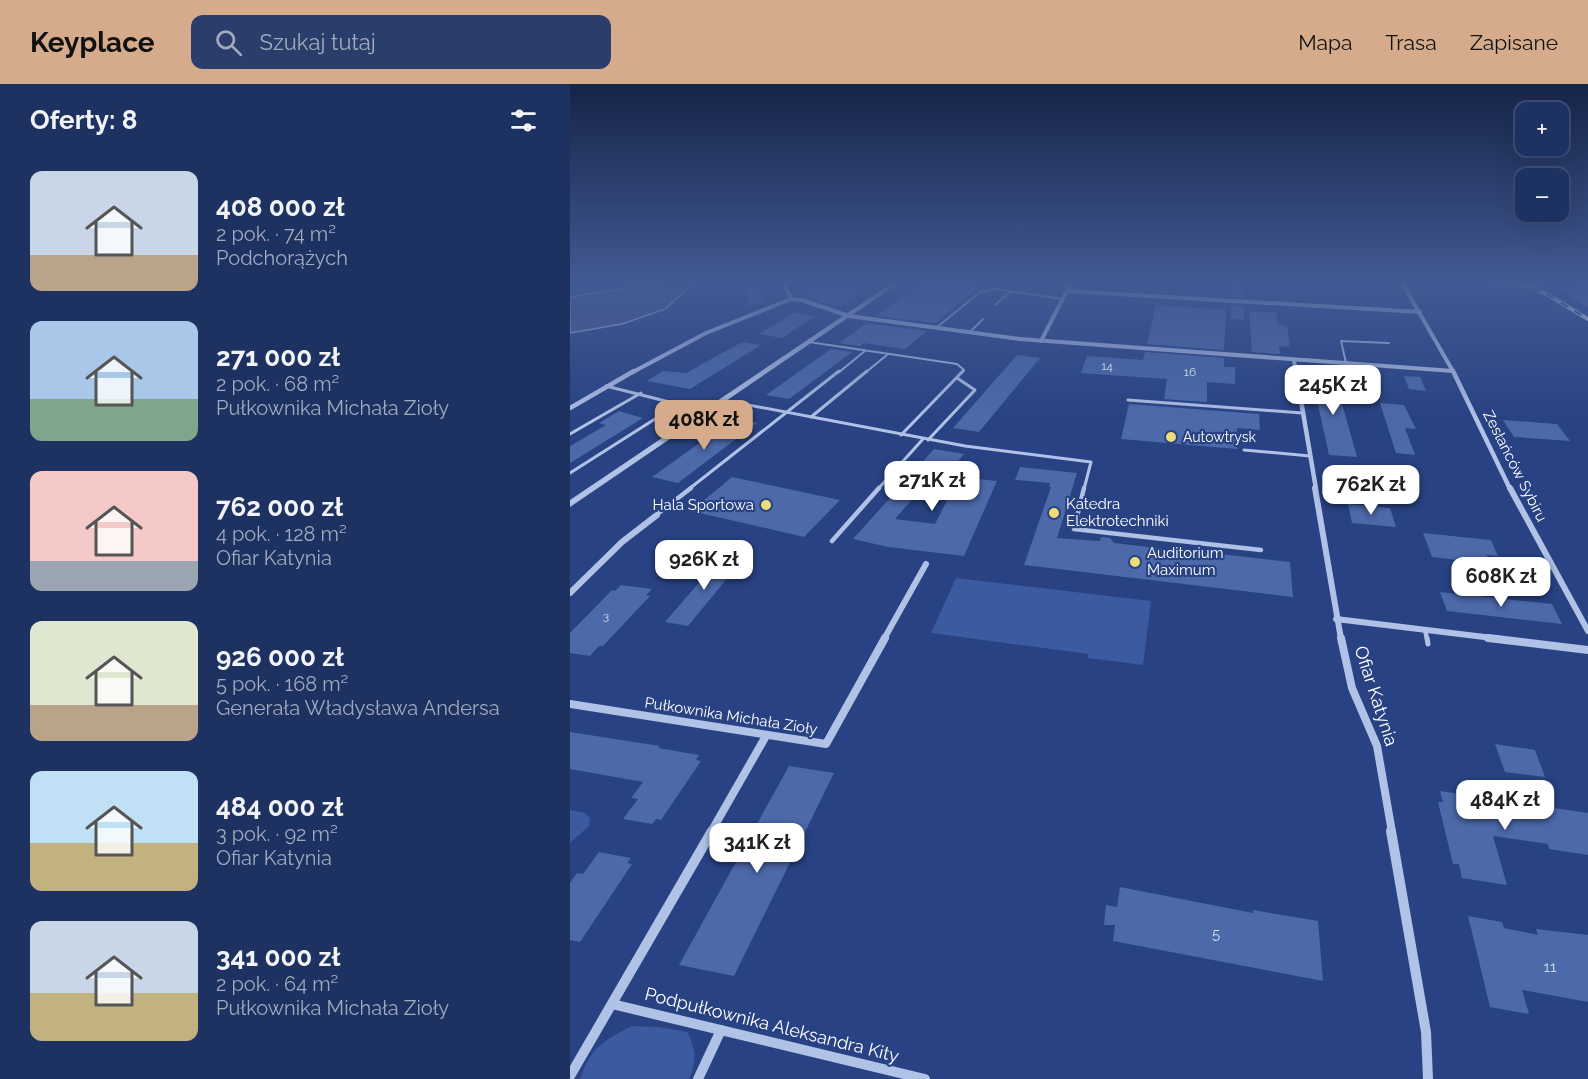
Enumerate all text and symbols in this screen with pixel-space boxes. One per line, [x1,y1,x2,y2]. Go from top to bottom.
search box [191,15,611,69]
text: Keyplace [30,26,155,59]
icon: search [212,26,245,59]
text: Szukaj tutaj [260,29,376,55]
text: Mapa [1298,30,1352,55]
text: Trasa [1385,30,1437,55]
text: Zapisane [1470,30,1558,55]
map controls [1515,102,1569,222]
button: + [1515,102,1569,156]
icon: filters [507,104,540,137]
text: Oferty: 8 [30,105,137,135]
button: − [1515,168,1569,222]
text: 408 000 zł [216,192,345,222]
icon: home [78,195,150,267]
text: 2 pok. · 74 m² [216,222,336,246]
text: Podchorążych [216,246,348,270]
text: 271 000 zł [216,342,340,372]
icon: home [78,345,150,417]
house number: 14 [1101,359,1113,373]
house number: 16 [1184,365,1196,379]
pin: 245K zł [1278,365,1388,416]
text: 2 pok. · 68 m² [216,372,339,396]
text: 245K zł [1299,372,1367,396]
text: Pułkownika Michała Zioły [216,396,449,420]
pin: 408K zł [649,400,759,451]
text: 408K zł [669,407,739,431]
street label: Zesłańców Sybiru [1479,407,1551,525]
place label: Autowtrysk [1183,429,1256,445]
marker: Autowtrysk [1164,430,1178,444]
pin: 271K zł [877,461,987,512]
pin: 762K zł [1316,465,1426,516]
text: 271K zł [898,468,966,492]
text: 762K zł [1336,472,1406,496]
text: 762 000 zł [216,492,343,522]
icon: home [78,495,150,567]
place label: Katedra Elektrotechniki [1066,495,1169,530]
place label: Hala Sportowa [652,496,754,514]
marker: Hala Sportowa [759,498,773,512]
marker: Katedra Elektrotechniki [1047,506,1061,520]
text: 4 pok. · 128 m² [216,522,347,546]
pin: 926K zł [649,540,759,591]
place label: Auditorium Maximum [1147,544,1224,579]
text: Ofiar Katynia [216,546,332,570]
text: 926K zł [669,547,739,571]
marker: Auditorium Maximum [1128,555,1142,569]
pin: 608K zł [1446,557,1556,608]
text: 608K zł [1465,564,1537,588]
house number: 3 [603,609,609,623]
text: 926 000 zł [216,642,344,672]
street label: Ofiar Katynia [1350,643,1403,749]
icon: home [78,645,150,717]
text: 5 pok. · 168 m² [216,672,348,696]
street label: Pułkownika Michała Zioły [643,693,819,739]
text: Generała Władysława Andersa [216,696,500,720]
pin: 484K zł [1450,780,1560,831]
text: 484K zł [1470,787,1540,811]
text: 484 000 zł [216,792,344,822]
icon: home [78,795,150,867]
text: 3 pok. · 92 m² [216,822,338,846]
pin: 341K zł [702,823,812,874]
text: 341K zł [723,830,791,854]
text: Ofiar Katynia [216,846,332,870]
house number: 5 [1212,925,1220,943]
text: 341 000 zł [216,942,340,972]
icon: home [78,945,150,1017]
house number: 11 [1544,958,1557,976]
text: 2 pok. · 64 m² [216,972,338,996]
street label: Podpułkownika Aleksandra Kity [643,983,902,1066]
text: Pułkownika Michała Zioły [216,996,449,1020]

